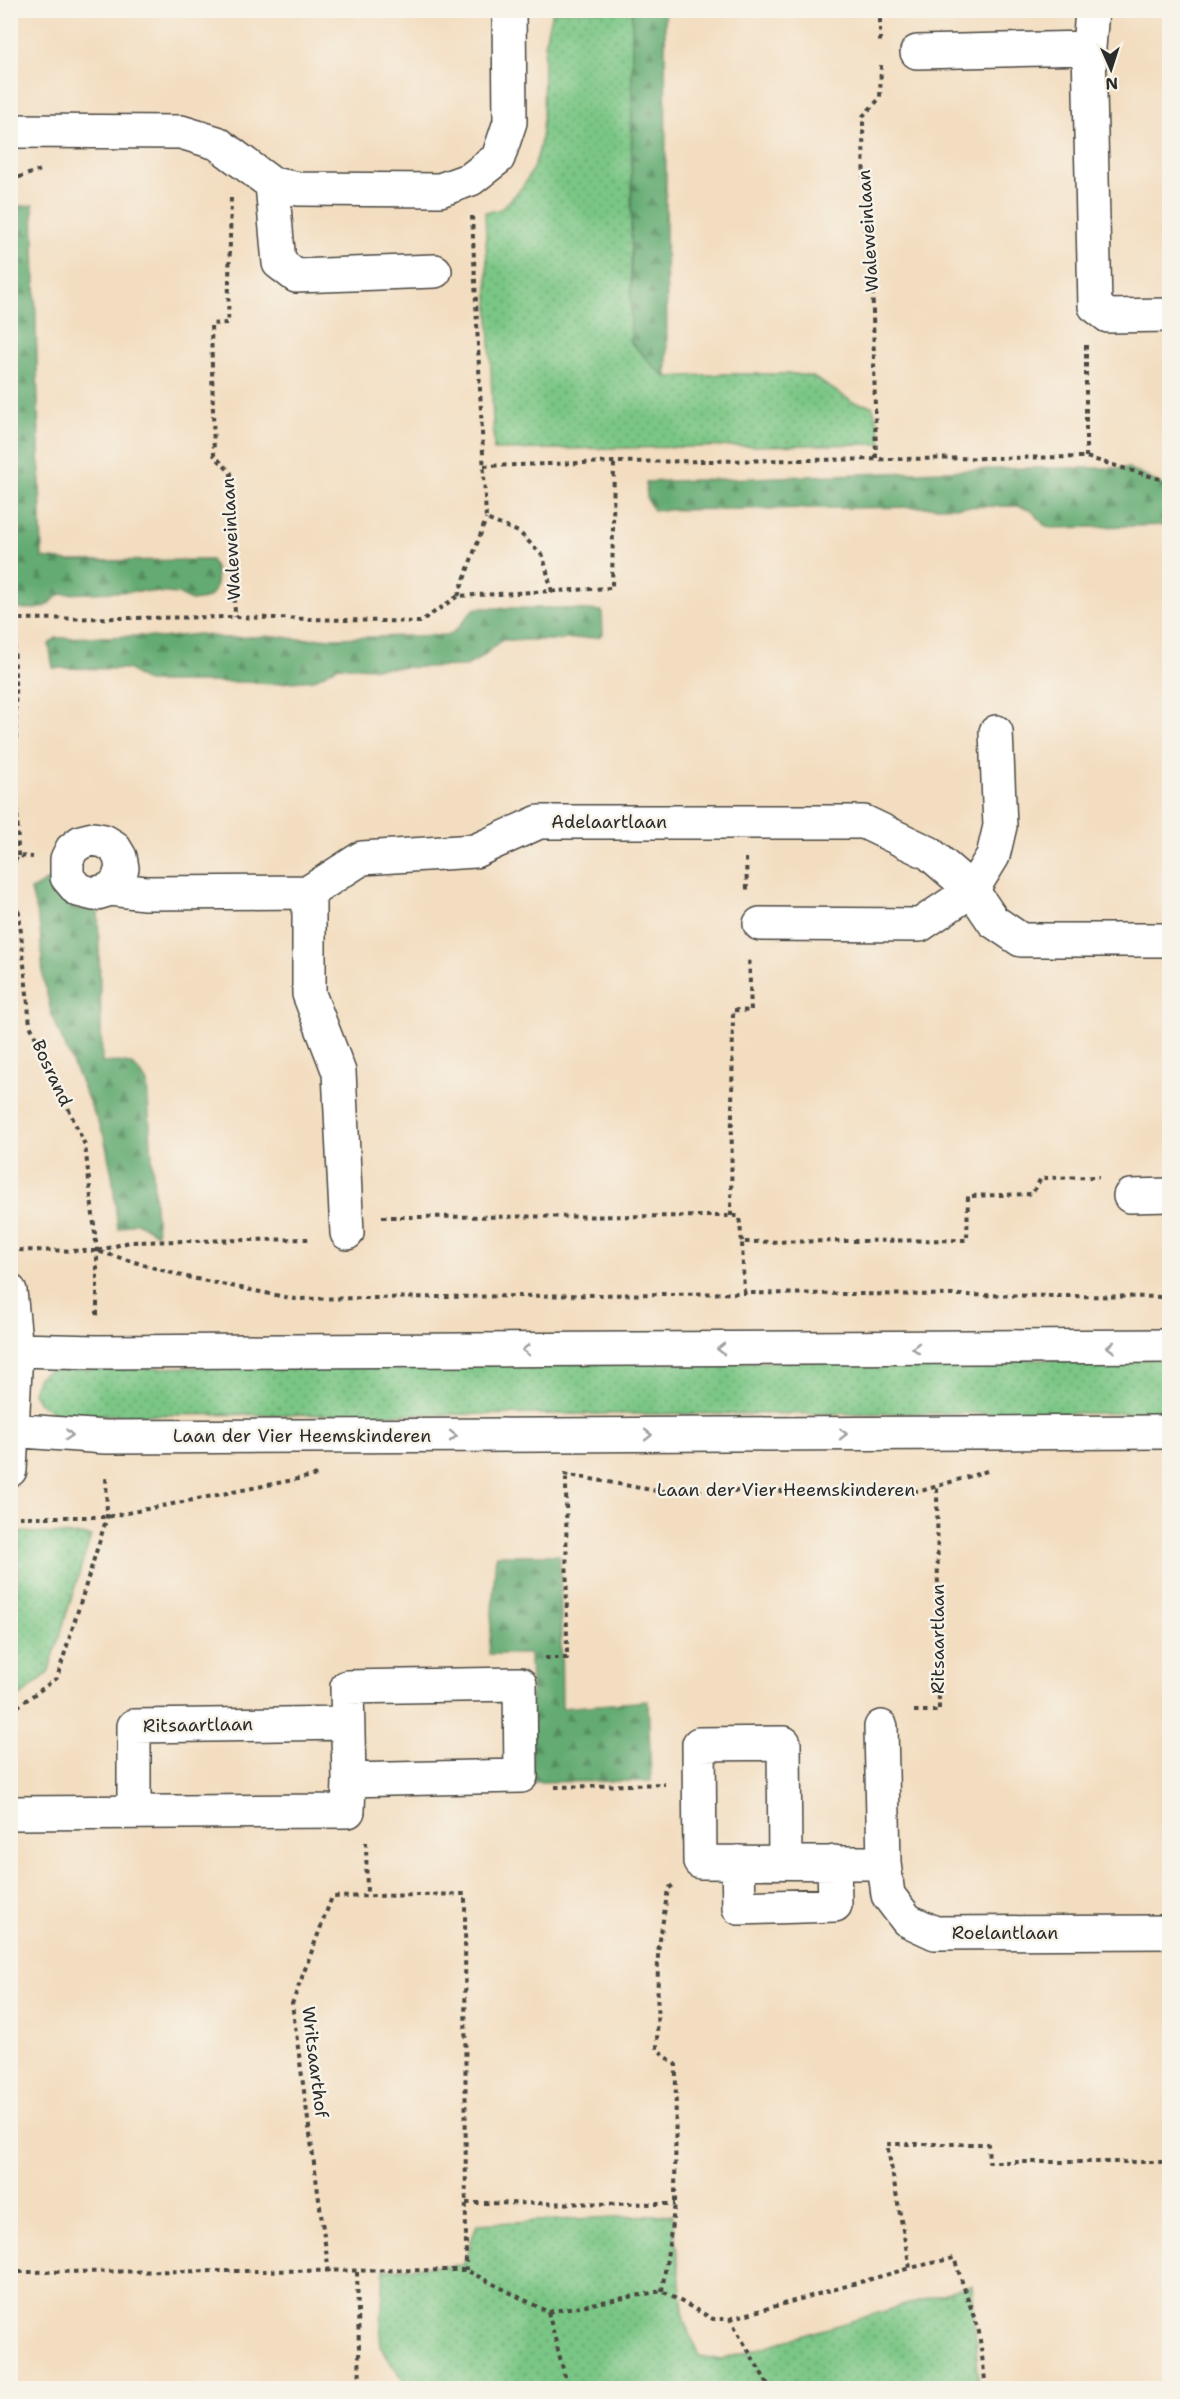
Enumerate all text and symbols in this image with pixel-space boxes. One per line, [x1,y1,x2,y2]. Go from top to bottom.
north arrow [1081,39,1141,99]
text: N [1105,73,1119,94]
street label: Waleweinlaan [852,169,884,293]
street label: Waleweinlaan [216,477,246,601]
street label: Adelaartlaan [551,810,667,834]
street label: Bosrand [26,1036,78,1110]
one-way arrow [1107,1341,1116,1353]
one-way arrow [912,1342,921,1354]
one-way arrow [717,1343,726,1355]
one-way arrow [522,1344,531,1356]
street label: Laan der Vier Heemskinderen [173,1424,431,1448]
one-way arrow [64,1428,73,1441]
one-way arrow [838,1428,847,1440]
one-way arrow [643,1429,652,1441]
one-way arrow [448,1430,457,1442]
street label: Laan der Vier Heemskinderen [657,1478,915,1502]
street label: Ritsaartlaan [926,1584,950,1694]
street label: Ritsaartlaan [143,1712,253,1738]
street label: Roelantlaan [952,1921,1058,1945]
street label: Writsaarthof [296,2005,334,2120]

